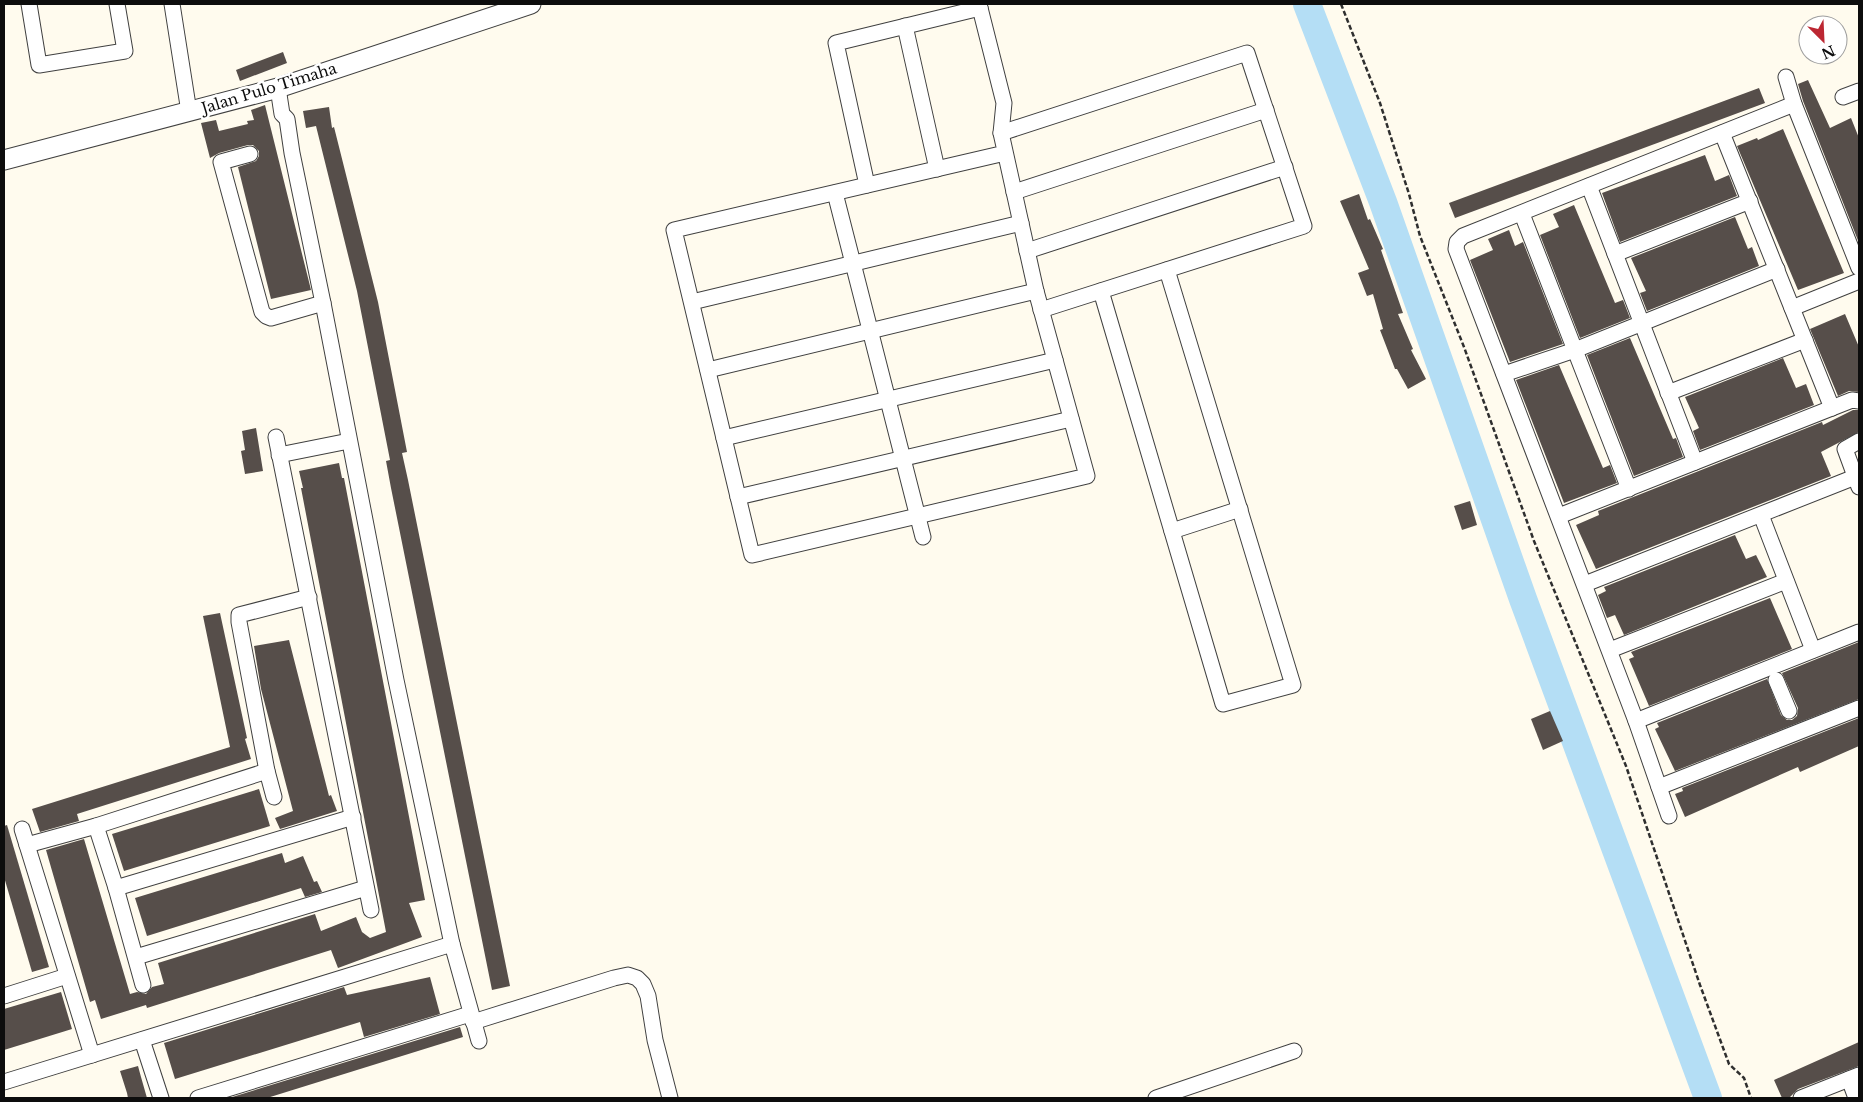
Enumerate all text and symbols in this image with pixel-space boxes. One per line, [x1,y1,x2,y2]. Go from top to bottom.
north arrow [1798,15,1848,65]
text: N [1819,41,1838,63]
street label: Jalan Pulo Timaha [197,58,339,118]

